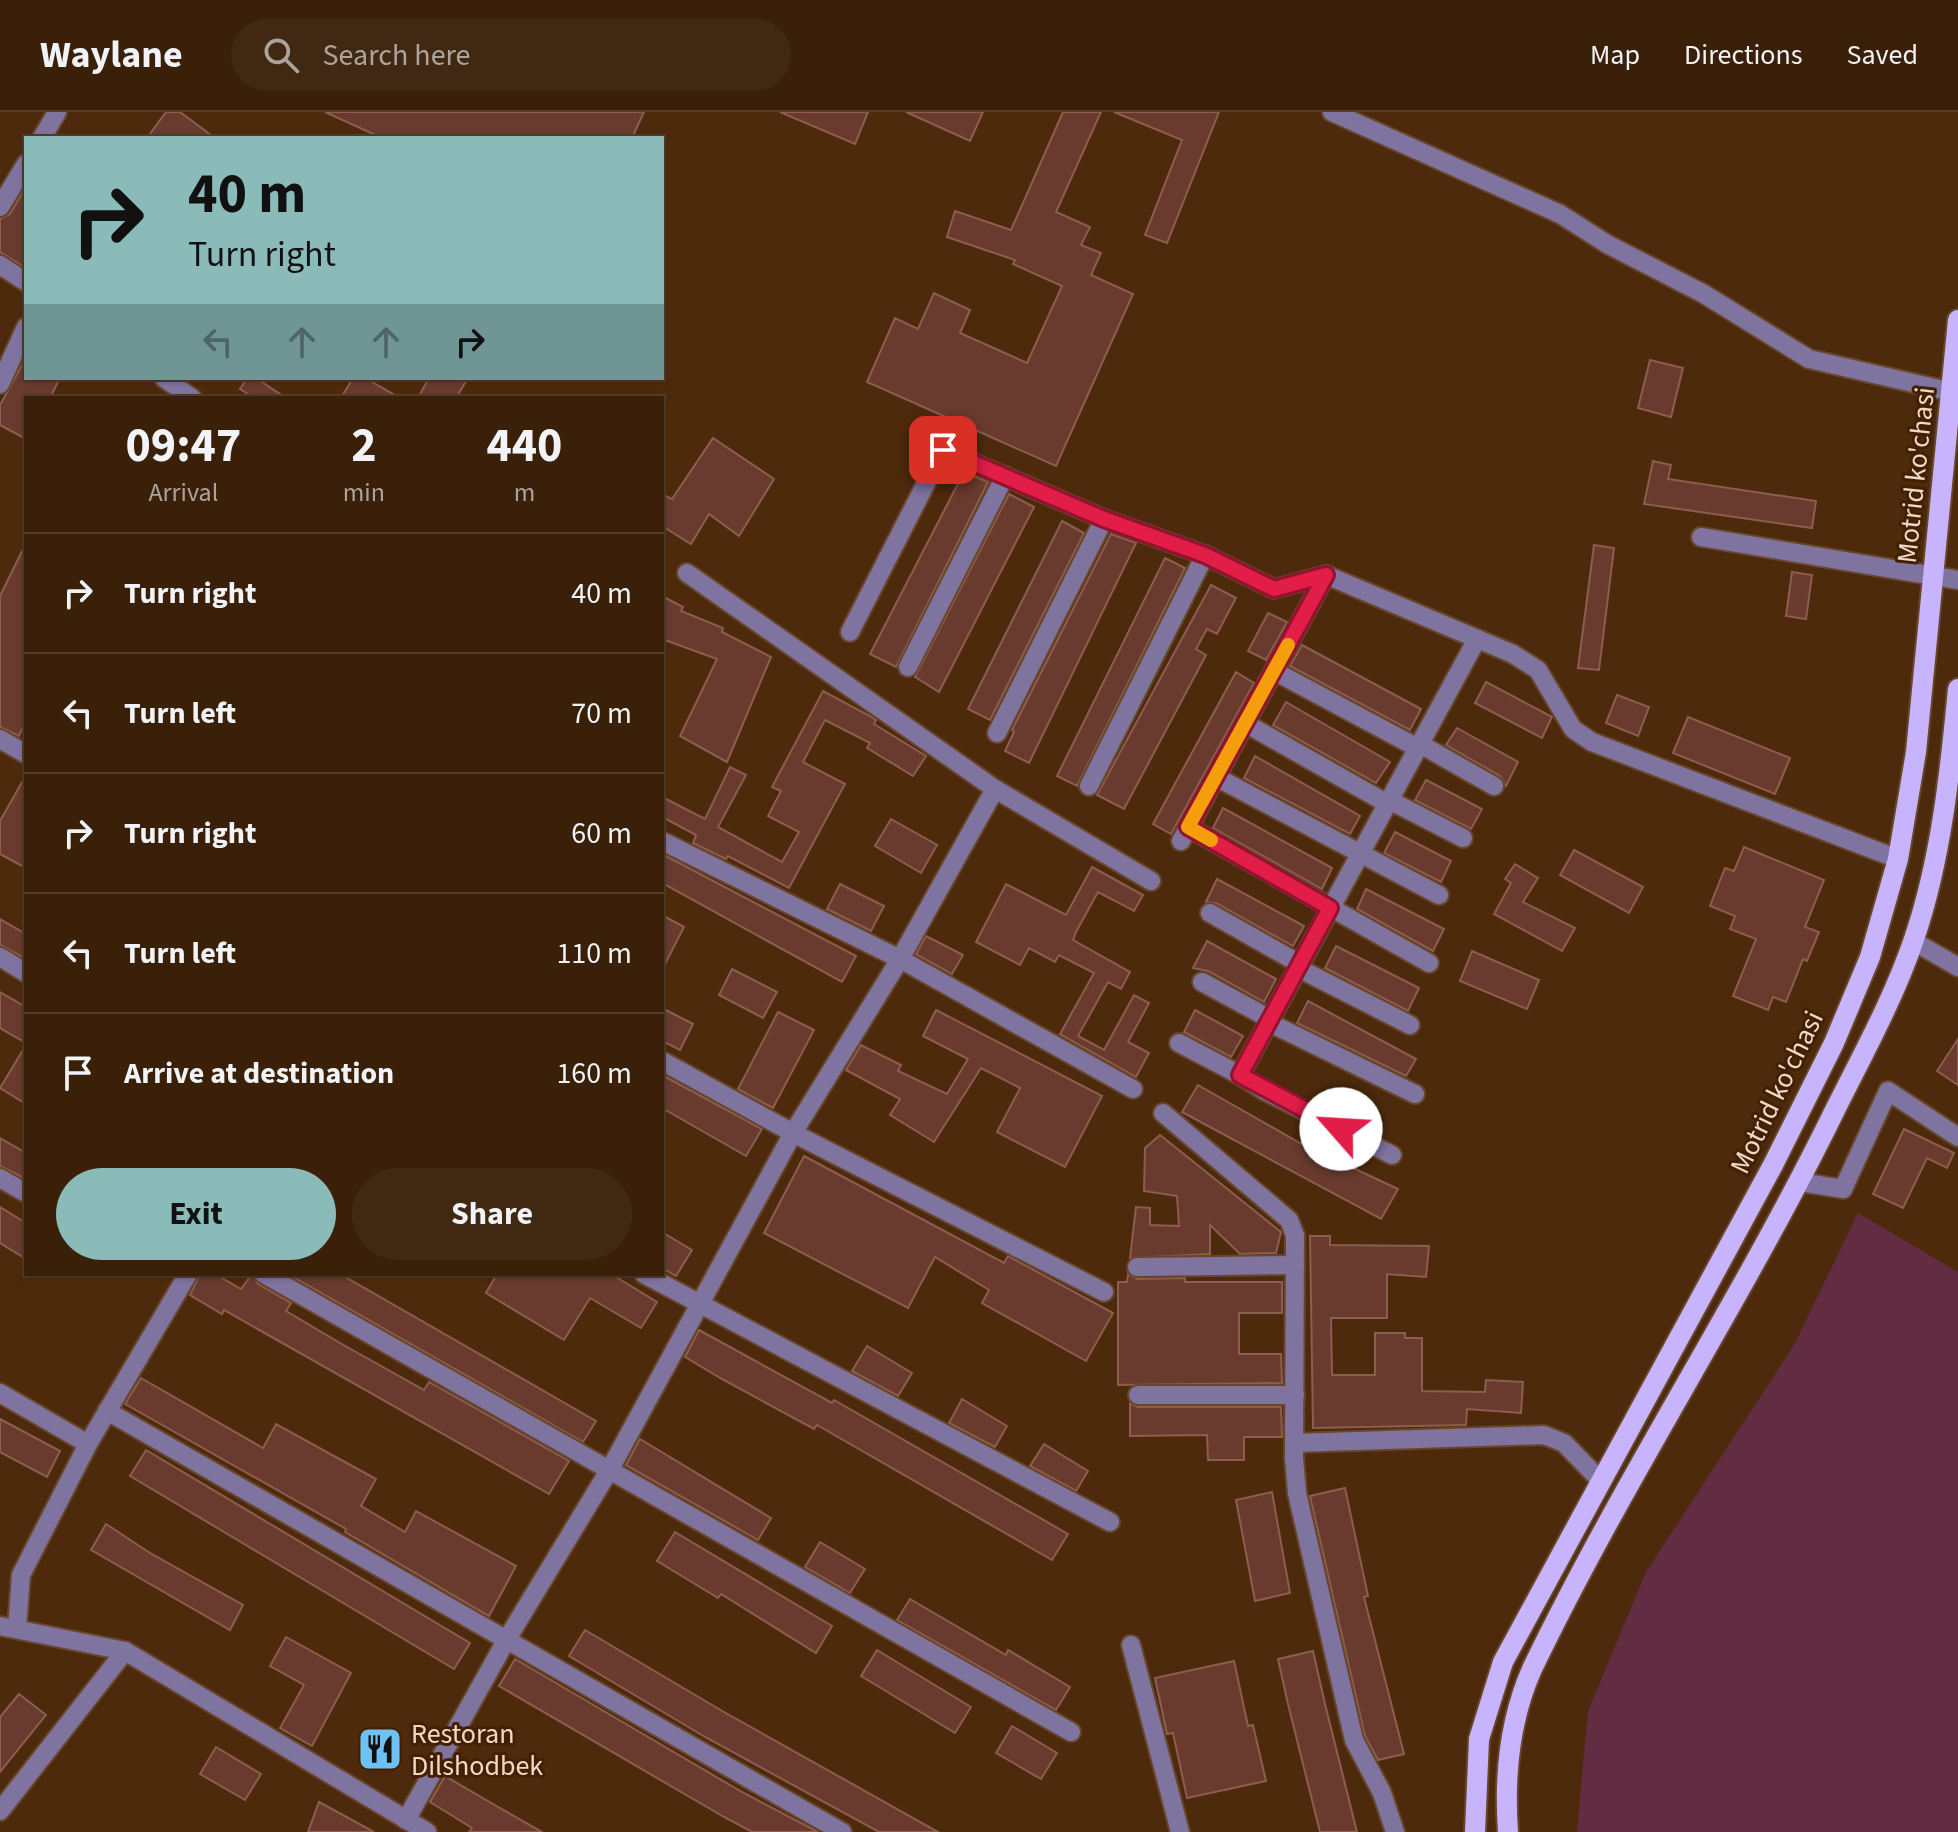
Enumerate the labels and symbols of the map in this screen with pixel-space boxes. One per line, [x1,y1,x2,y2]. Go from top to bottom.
street label: Motrid ko'chasi [1887,385,1945,565]
pin [909,416,977,484]
street label: Motrid ko'chasi [1720,1004,1834,1181]
position arrow [1299,1087,1383,1171]
place label: Restoran Dilshodbek [411,1714,543,1786]
restaurant icon: Restoran Dilshodbek [356,1725,404,1773]

